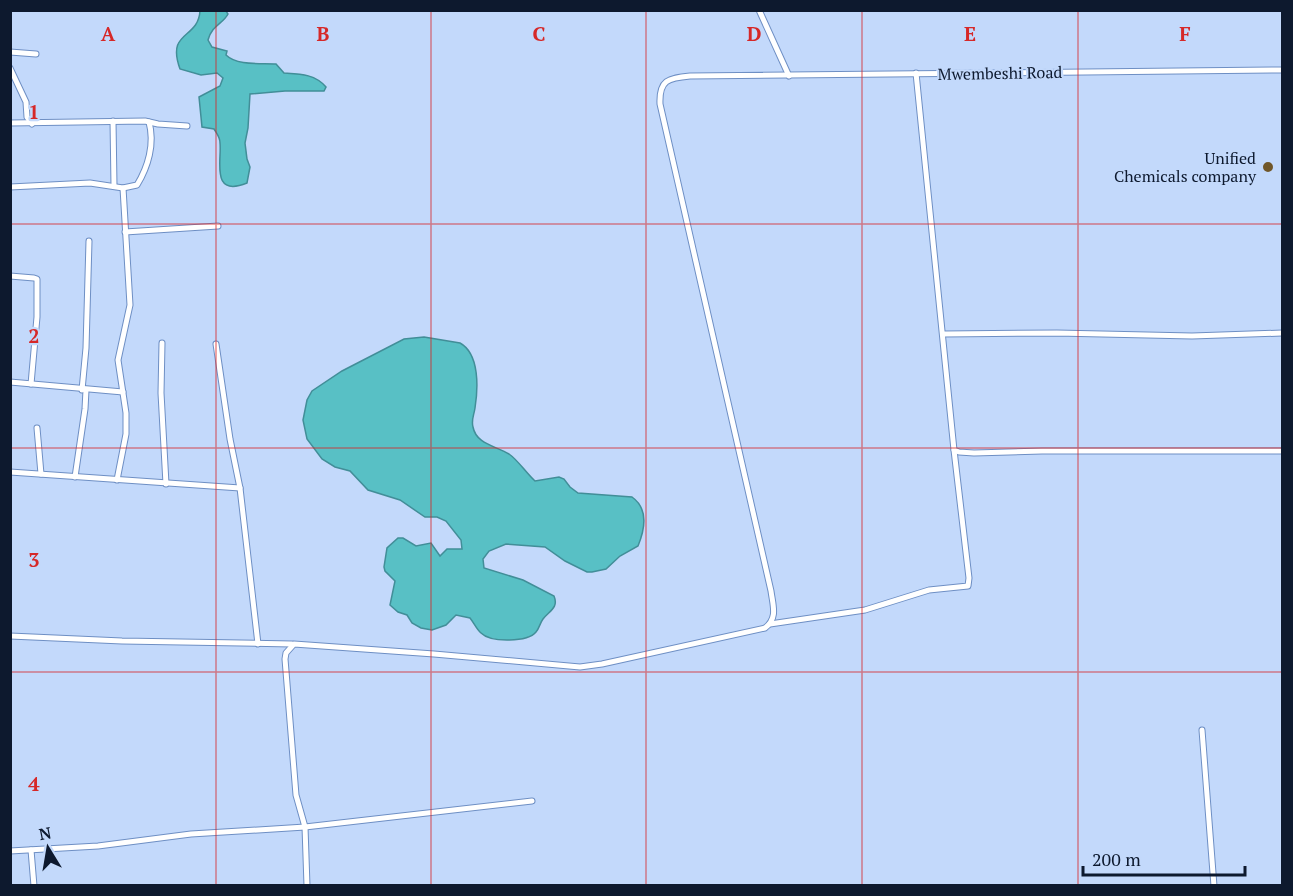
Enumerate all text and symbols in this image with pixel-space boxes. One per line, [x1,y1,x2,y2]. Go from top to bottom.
text: A [101,20,116,47]
text: B [317,20,330,47]
text: C [532,20,546,47]
text: D [747,20,761,47]
text: E [964,20,976,47]
text: F [1179,20,1191,47]
street label: Mwembeshi Road [937,61,1063,85]
text: 1 [28,98,40,125]
place label: Unified Chemicals company [1114,147,1257,187]
marker: Unified Chemicals company [1261,160,1275,174]
text: 2 [28,322,40,349]
text: 3 [28,546,40,573]
text: 4 [28,770,40,797]
north arrow [18,818,78,878]
text: N [37,821,53,845]
scale bar [1083,839,1245,877]
text: 200 m [1092,847,1141,871]

